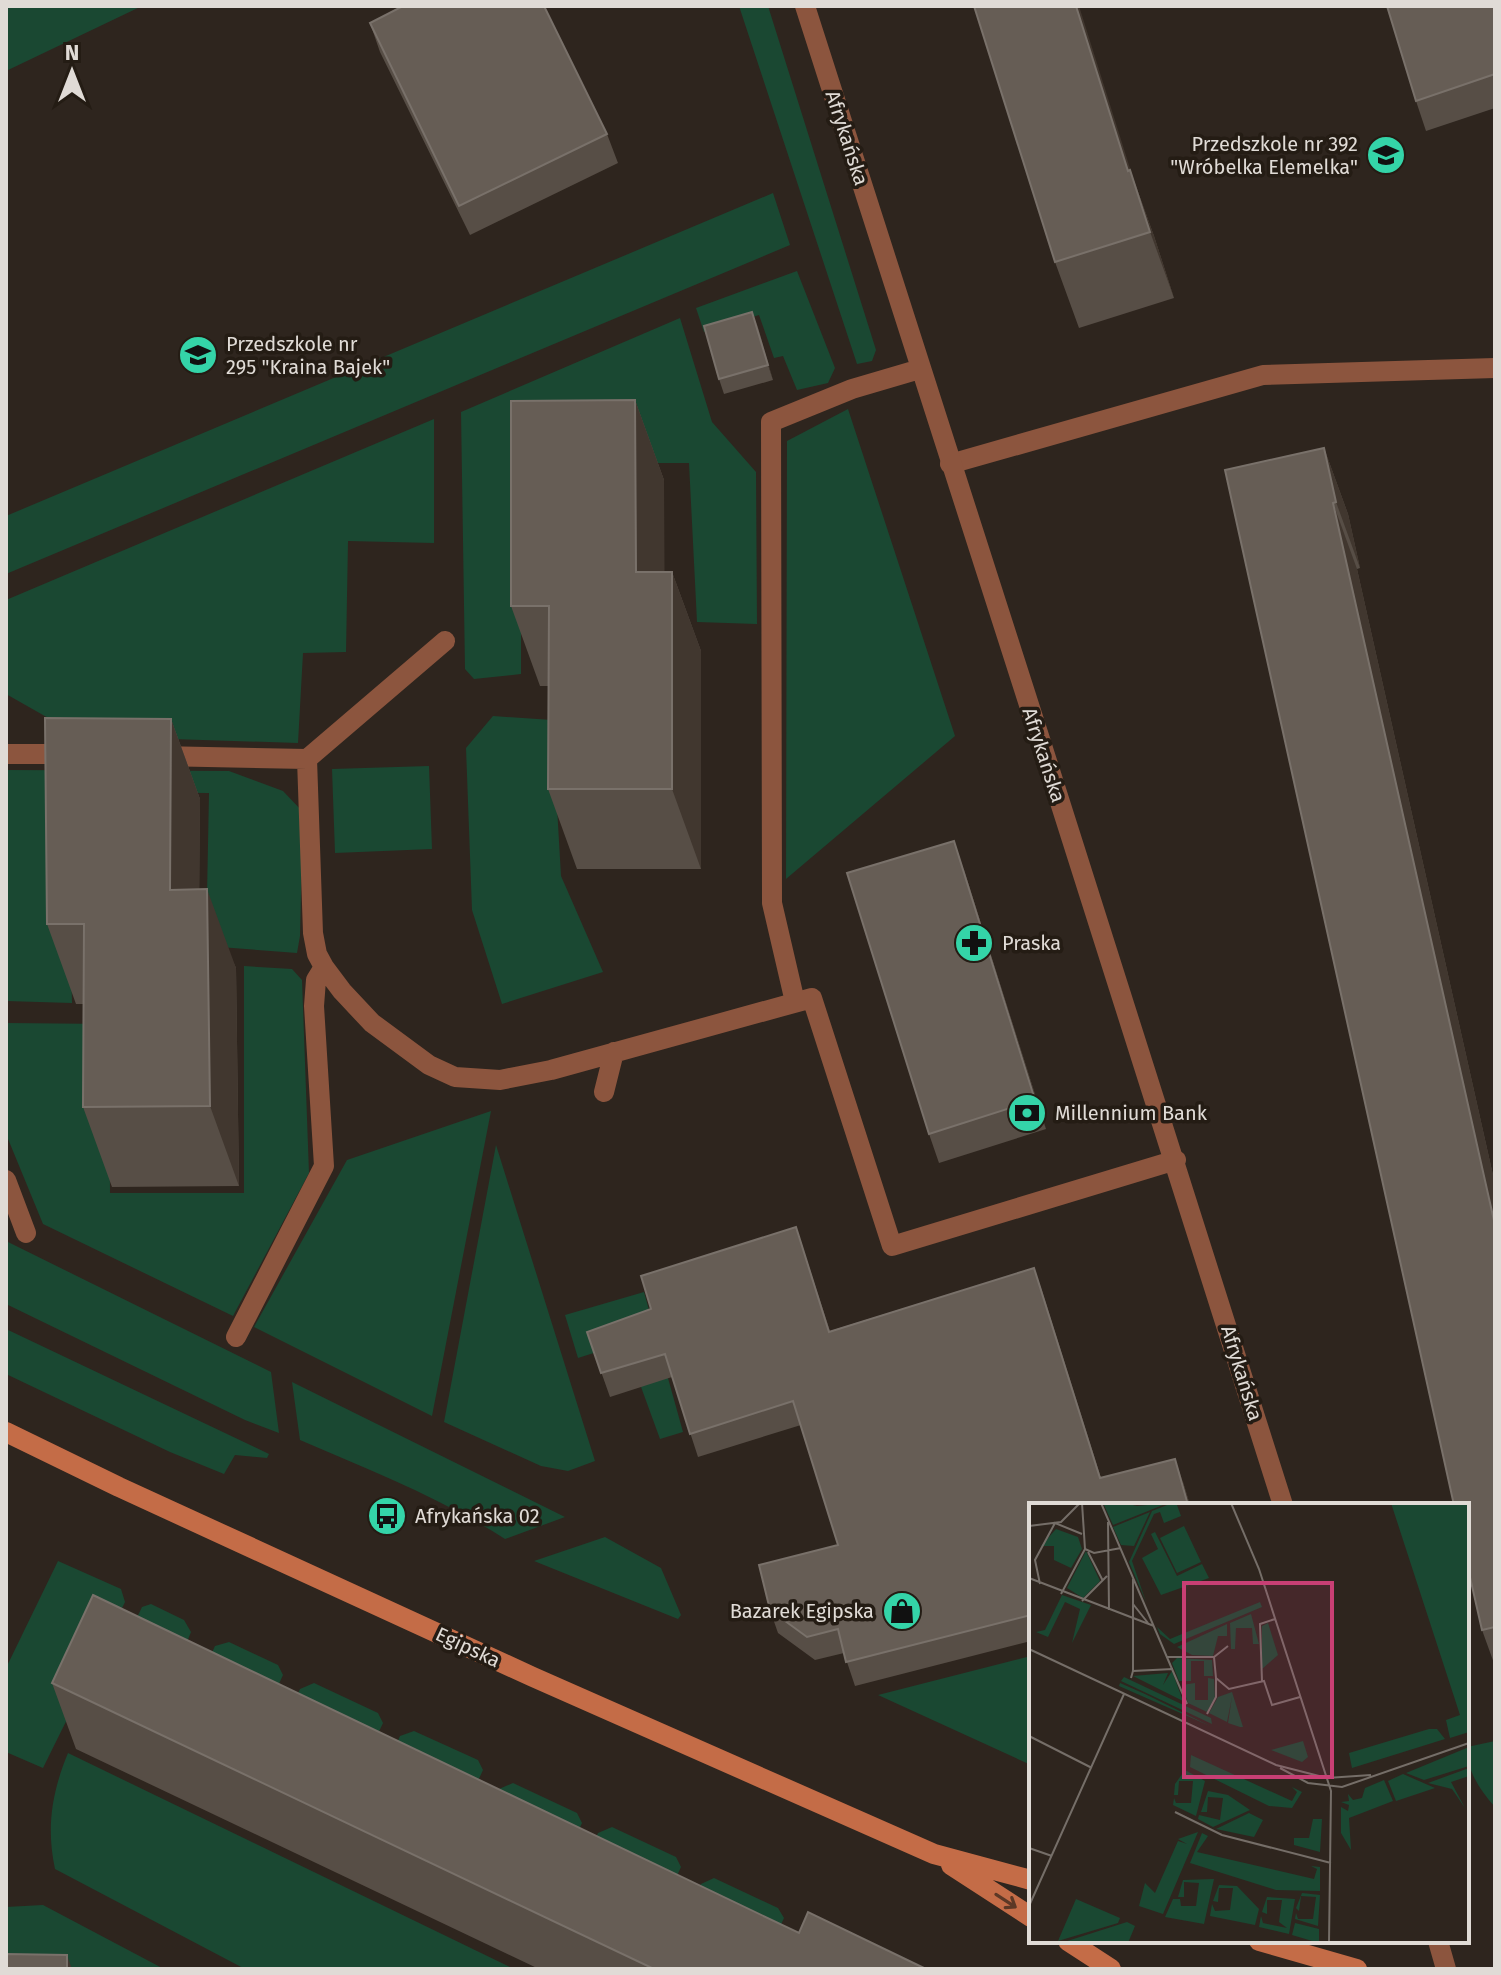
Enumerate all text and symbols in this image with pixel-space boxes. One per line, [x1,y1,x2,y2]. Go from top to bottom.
north arrow [32,32,112,112]
text: N [65,39,79,66]
street label: Afrykańska [820,87,874,189]
place label: Przedszkole nr 392 "Wróbelka Elemelka" [1170,132,1358,179]
school or university icon: Przedszkole nr 392 "Wróbelka Elemelka" [1365,134,1407,176]
place label: Przedszkole nr 295 "Kraina Bajek" [226,332,390,379]
school or university icon: Przedszkole nr 295 "Kraina Bajek" [177,334,219,376]
street label: Afrykańska [1017,704,1071,806]
pharmacy icon: Praska [953,922,995,964]
place label: Praska [1002,931,1061,955]
bank icon: Millennium Bank [1006,1092,1048,1134]
place label: Millennium Bank [1055,1101,1208,1125]
street label: Afrykańska [1216,1322,1268,1424]
bus stop icon: Afrykańska 02 [366,1495,408,1537]
inset map [1029,1503,1469,1943]
place label: Afrykańska 02 [415,1504,540,1528]
shop icon: Bazarek Egipska [881,1590,923,1632]
place label: Bazarek Egipska [730,1599,874,1623]
street label: Egipska [432,1622,504,1672]
one-way arrow [994,1893,1017,1909]

